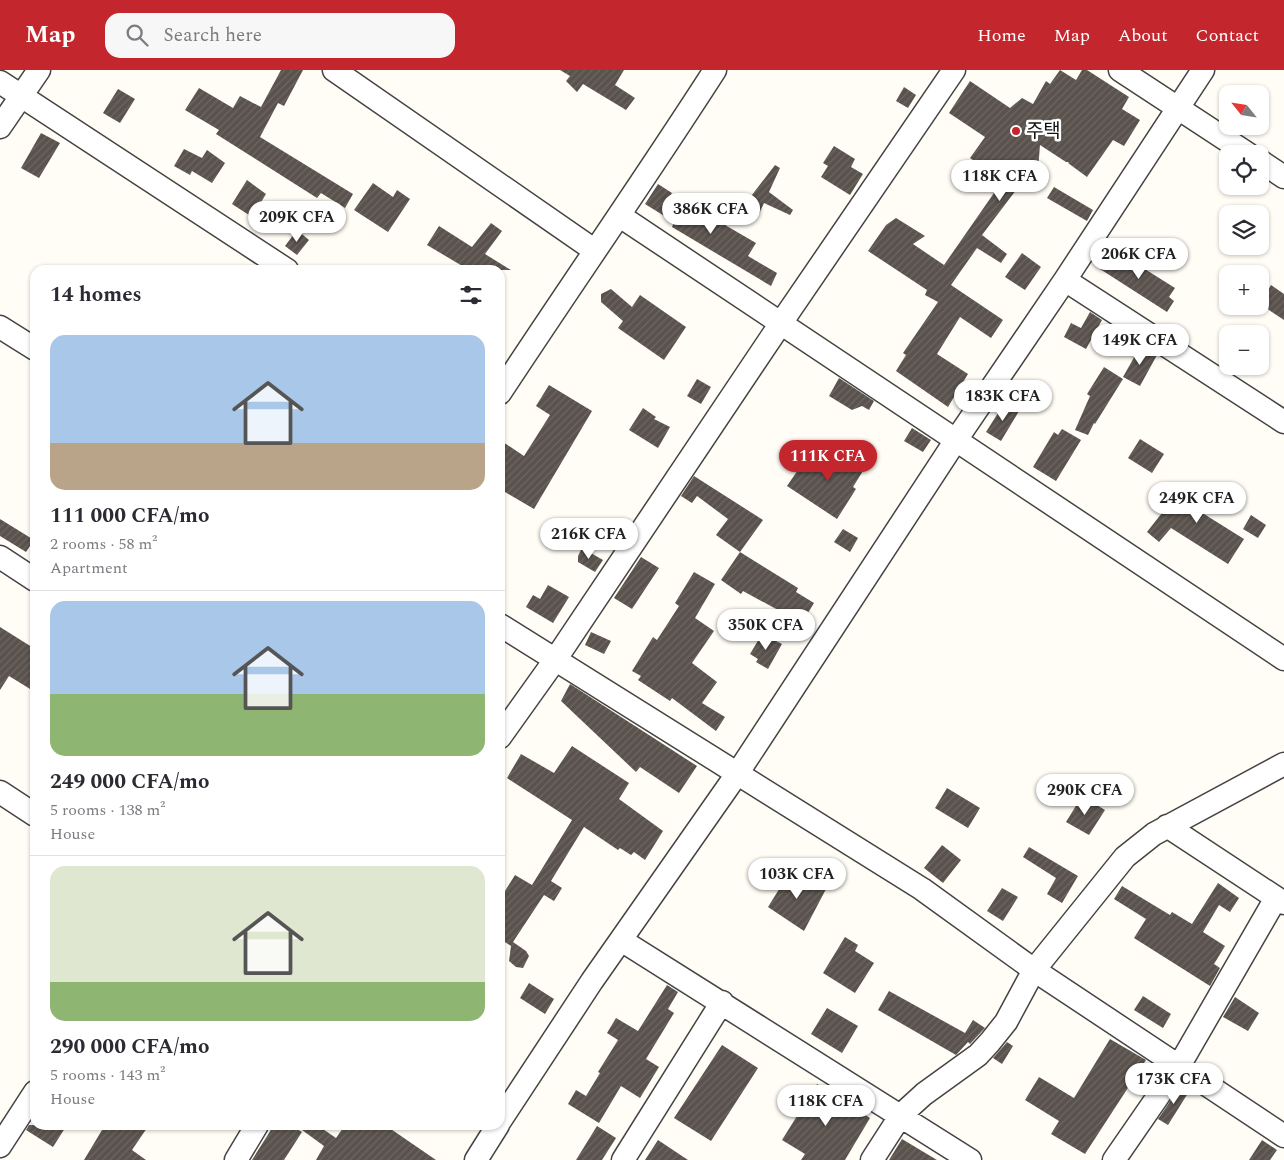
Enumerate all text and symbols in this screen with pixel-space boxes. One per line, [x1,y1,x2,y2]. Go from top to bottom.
search box [105,13,455,58]
text: Map [25,17,75,53]
icon: search [123,21,151,49]
text: Search here [163,21,262,50]
text: Home [977,22,1026,49]
text: Map [1054,22,1090,49]
text: About [1118,22,1168,49]
text: Contact [1196,22,1259,49]
north arrow [1219,85,1269,135]
map controls [1219,85,1269,375]
place label: 주택 [1026,117,1061,146]
marker: 주택 [1010,125,1022,137]
button: locate [1219,145,1269,195]
pin: 118K CFA [948,160,1052,202]
text: 118K CFA [962,164,1038,188]
pin: 386K CFA [659,192,763,235]
text: 386K CFA [673,197,749,221]
pin: 209K CFA [245,200,349,243]
text: 209K CFA [259,205,335,229]
button: layers [1219,205,1269,255]
pin: 206K CFA [1087,238,1191,280]
text: 206K CFA [1101,242,1177,266]
button: + [1219,265,1269,315]
text: 14 homes [50,279,142,311]
icon: filters [457,281,485,309]
pin: 149K CFA [1088,324,1192,366]
button: − [1219,325,1269,375]
text: 149K CFA [1102,328,1178,352]
icon: home [223,368,313,458]
pin: 183K CFA [951,380,1055,422]
text: 183K CFA [965,384,1041,408]
pin: 111K CFA [776,440,880,482]
text: 111K CFA [790,444,866,468]
pin: 249K CFA [1145,482,1249,524]
text: 249K CFA [1159,486,1235,510]
text: 111 000 CFA/mo [50,500,210,532]
pin: 216K CFA [537,518,641,560]
text: 216K CFA [551,522,627,546]
text: 2 rooms · 58 m² [50,532,157,556]
text: Apartment [50,556,128,580]
pin: 350K CFA [714,608,818,651]
text: 350K CFA [728,613,804,637]
icon: home [223,633,313,723]
text: 249 000 CFA/mo [50,766,210,798]
pin: 290K CFA [1033,774,1137,816]
text: 290K CFA [1047,778,1123,802]
text: 5 rooms · 138 m² [50,798,165,822]
text: House [50,822,95,846]
pin: 103K CFA [745,858,849,900]
text: 103K CFA [759,862,835,886]
icon: home [223,898,313,988]
text: 290 000 CFA/mo [50,1031,210,1063]
pin: 173K CFA [1122,1062,1226,1105]
text: 5 rooms · 143 m² [50,1063,165,1087]
text: 173K CFA [1136,1067,1212,1091]
pin: 118K CFA [774,1084,878,1127]
text: House [50,1087,95,1111]
text: 118K CFA [788,1089,864,1113]

